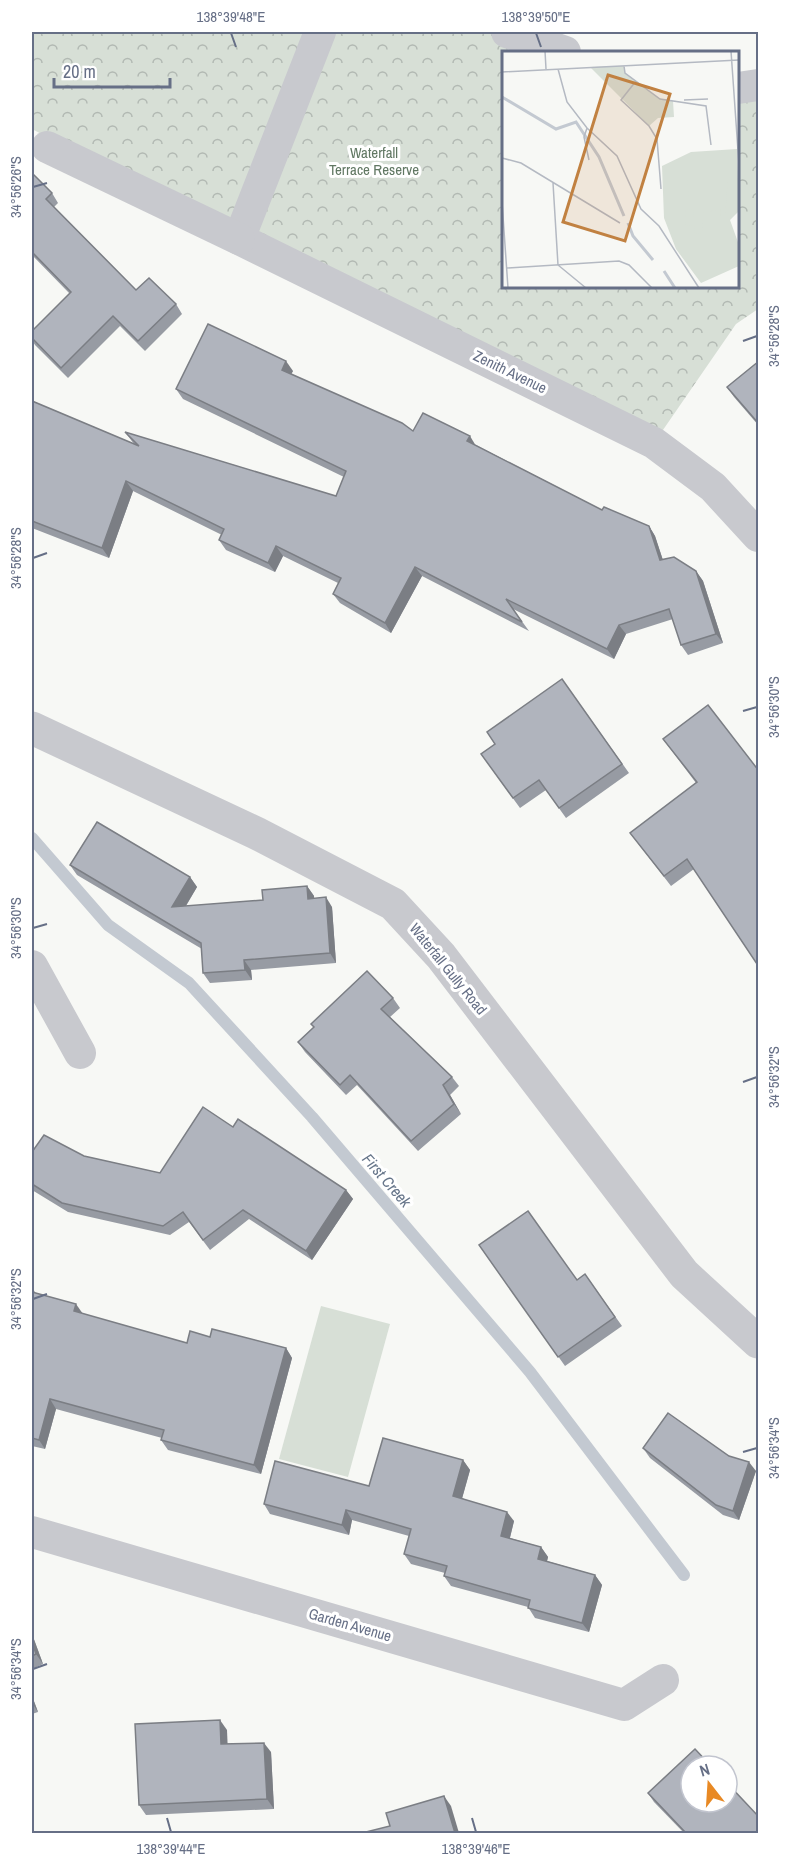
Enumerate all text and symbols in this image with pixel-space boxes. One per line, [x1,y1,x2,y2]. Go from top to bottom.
text: 138°39'48"E [197,6,265,27]
text: 138°39'50"E [502,6,570,27]
scale bar [54,51,170,89]
inset map [502,51,739,288]
text: 20 m [63,59,96,84]
park label: Waterfall Terrace Reserve [329,142,419,180]
text: 34°56'26"S [5,156,26,218]
text: 34°56'28"S [763,305,784,367]
street label: Zenith Avenue [470,345,551,398]
text: 34°56'28"S [5,527,26,589]
text: 34°56'30"S [763,676,784,738]
text: 34°56'30"S [5,897,26,959]
street label: Waterfall Gully Road [405,918,492,1019]
text: 34°56'32"S [763,1046,784,1108]
water label: First Creek [357,1148,417,1212]
text: 34°56'32"S [5,1268,26,1330]
text: 34°56'34"S [763,1417,784,1479]
street label: Garden Avenue [306,1603,394,1646]
text: 34°56'34"S [5,1638,26,1700]
north arrow [679,1754,739,1814]
text: N [697,1758,712,1782]
text: 138°39'44"E [137,1838,205,1859]
text: 138°39'46"E [442,1838,510,1859]

